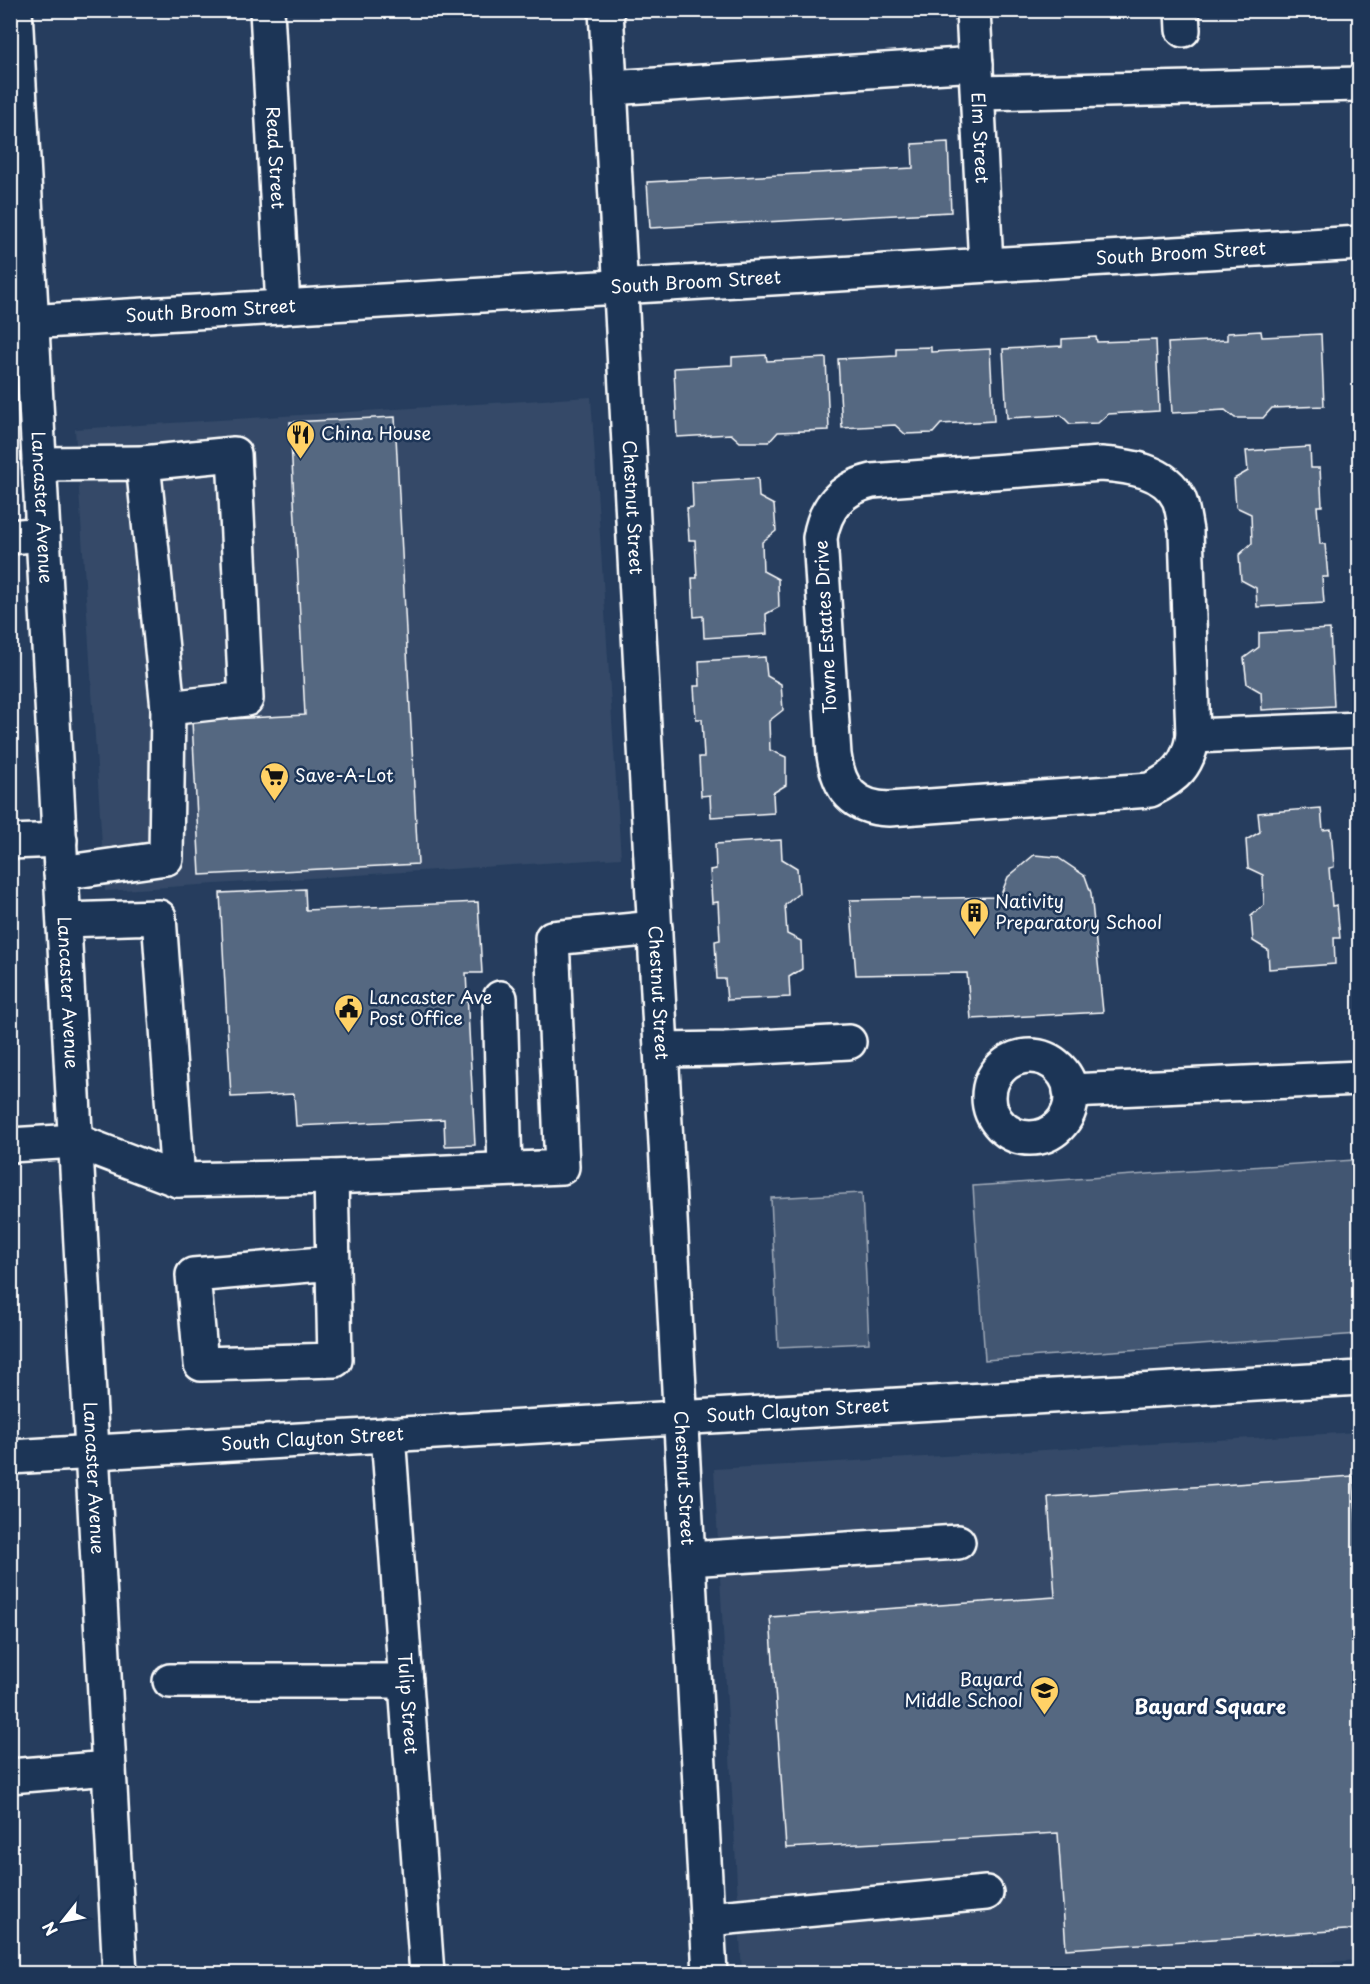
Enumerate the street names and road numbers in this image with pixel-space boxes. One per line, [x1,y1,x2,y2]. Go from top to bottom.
street label: Elm Street [965,91,997,184]
street label: Read Street [260,106,293,210]
street label: South Broom Street [1095,234,1267,271]
street label: South Broom Street [610,262,782,299]
street label: South Broom Street [125,291,296,328]
street label: Lancaster Avenue [26,430,61,584]
street label: Chestnut Street [617,439,651,575]
street label: Towne Estates Drive [806,540,843,714]
street label: Lancaster Avenue [51,916,87,1070]
street label: Chestnut Street [642,925,677,1060]
street label: South Clayton Street [705,1391,890,1428]
street label: Lancaster Avenue [77,1401,113,1555]
street label: Chestnut Street [668,1410,702,1546]
street label: South Clayton Street [220,1419,404,1457]
street label: Tulip Street [392,1651,426,1755]

